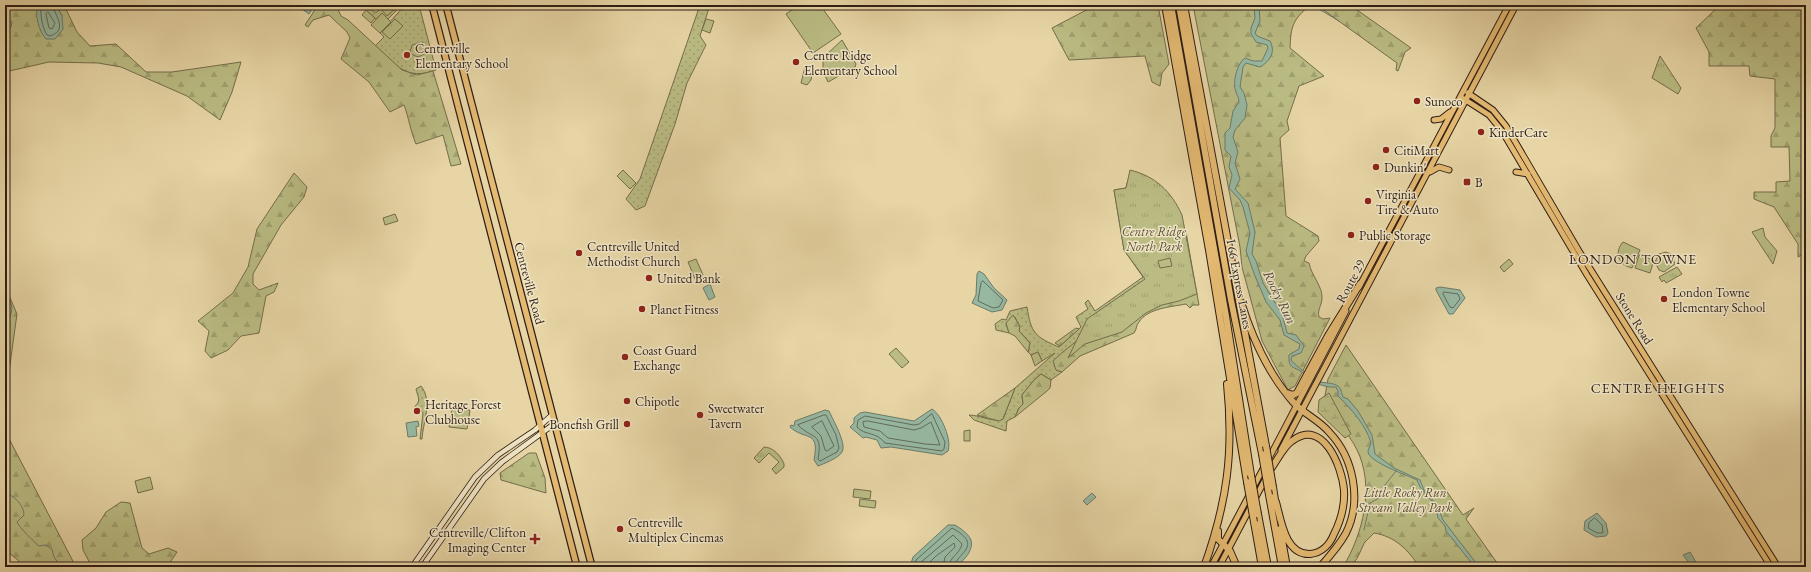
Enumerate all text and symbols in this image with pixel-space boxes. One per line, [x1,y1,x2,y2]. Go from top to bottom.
place label: Centreville Elementary School [415,40,508,72]
place label: Centre Ridge Elementary School [804,47,897,79]
marker: Centreville Elementary School [402,50,412,60]
marker: Centre Ridge Elementary School [791,57,801,67]
place label: Sunoco [1425,93,1463,110]
marker: Sunoco [1412,96,1422,106]
place label: KinderCare [1489,124,1548,141]
marker: KinderCare [1476,127,1486,137]
place label: CitiMart [1394,142,1439,159]
marker: CitiMart [1381,145,1391,155]
place label: Dunkin' [1384,159,1426,176]
marker: Dunkin' [1371,162,1381,172]
place label: B [1475,174,1483,191]
marker: B [1462,177,1472,187]
place label: Virginia Tire & Auto [1376,186,1439,218]
marker: Virginia Tire & Auto [1363,196,1373,206]
park label: Centre Ridge North Park [1122,223,1187,255]
place label: Public Storage [1359,227,1431,244]
marker: Public Storage [1346,230,1356,240]
place label: Centreville United Methodist Church [587,238,681,270]
street label: I 66 Express Lanes [1222,238,1257,330]
street label: Centreville Road [510,240,549,327]
marker: Centreville United Methodist Church [574,248,584,258]
district label: LONDON TOWNE [1569,250,1697,268]
street label: Route 29 [1332,256,1369,306]
water label: Rocky Run [1259,267,1301,327]
place label: United Bank [657,270,722,287]
marker: United Bank [644,273,654,283]
place label: London Towne Elementary School [1672,284,1765,316]
street label: Stone Road [1612,289,1657,348]
marker: London Towne Elementary School [1659,294,1669,304]
place label: Planet Fitness [650,301,718,318]
marker: Planet Fitness [637,304,647,314]
place label: Coast Guard Exchange [633,342,697,374]
marker: Coast Guard Exchange [620,352,630,362]
district label: CENTRE HEIGHTS [1591,379,1725,397]
place label: Chipotle [635,393,680,410]
place label: Heritage Forest Clubhouse [425,396,501,428]
marker: Chipotle [622,396,632,406]
place label: Sweetwater Tavern [708,400,765,432]
marker: Heritage Forest Clubhouse [412,406,422,416]
marker: Sweetwater Tavern [695,410,705,420]
place label: Bonefish Grill [550,416,619,433]
marker: Bonefish Grill [622,419,632,429]
park label: Little Rocky Run Stream Valley Park [1357,484,1452,516]
place label: Centreville Multiplex Cinemas [628,514,724,546]
place label: Centreville/Clifton Imaging Center [429,524,527,556]
marker: Centreville Multiplex Cinemas [615,524,625,534]
marker: Centreville/Clifton Imaging Center [529,533,541,545]

